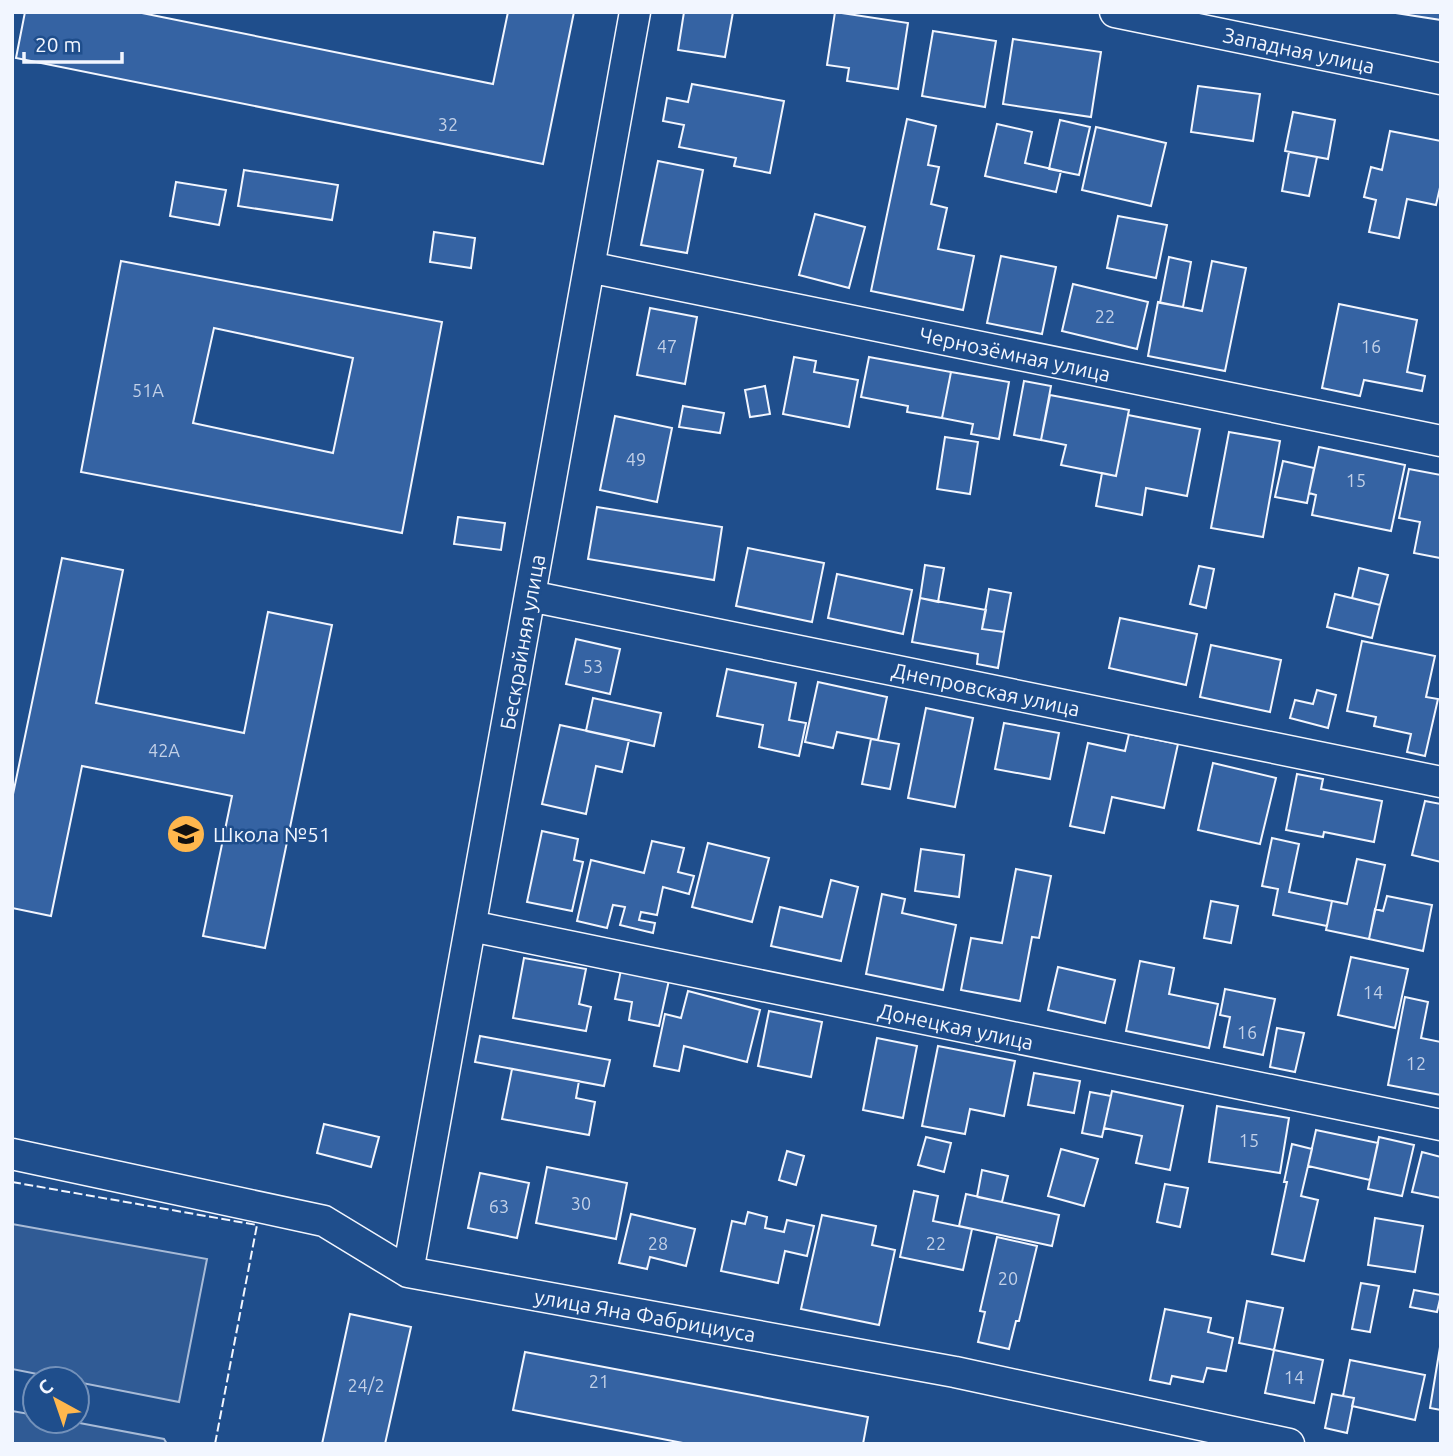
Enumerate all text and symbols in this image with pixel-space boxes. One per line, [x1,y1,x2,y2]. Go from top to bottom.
scale bar [24,21,122,65]
street label: Западная улица [1221,22,1377,78]
text: 20 m [35,32,82,56]
house number: 32 [438,114,458,134]
house number: 22 [1095,306,1115,326]
street label: Чернозёмная улица [917,322,1113,386]
house number: 47 [657,336,677,356]
house number: 16 [1361,336,1381,356]
house number: 51А [132,380,164,400]
house number: 49 [626,449,646,469]
house number: 15 [1346,470,1366,490]
street label: Бескрайняя улица [495,552,549,732]
house number: 53 [583,656,603,676]
street label: Днепровская улица [890,657,1082,721]
house number: 42А [148,740,180,760]
school or university icon: Школа №51 [165,813,207,855]
place label: Школа №51 [213,822,331,846]
house number: 14 [1363,982,1383,1002]
street label: Донецкая улица [876,998,1036,1054]
house number: 16 [1237,1022,1257,1042]
house number: 12 [1406,1053,1426,1073]
house number: 15 [1239,1130,1259,1150]
house number: 30 [571,1193,591,1213]
house number: 63 [489,1196,509,1216]
house number: 28 [648,1233,668,1253]
house number: 22 [926,1233,946,1253]
house number: 20 [998,1268,1018,1288]
street label: улица Яна Фабрициуса [532,1284,758,1346]
north arrow [21,1365,91,1435]
house number: 14 [1284,1367,1304,1387]
house number: 21 [589,1371,609,1391]
text: С [33,1375,57,1399]
house number: 24/2 [347,1375,385,1395]

